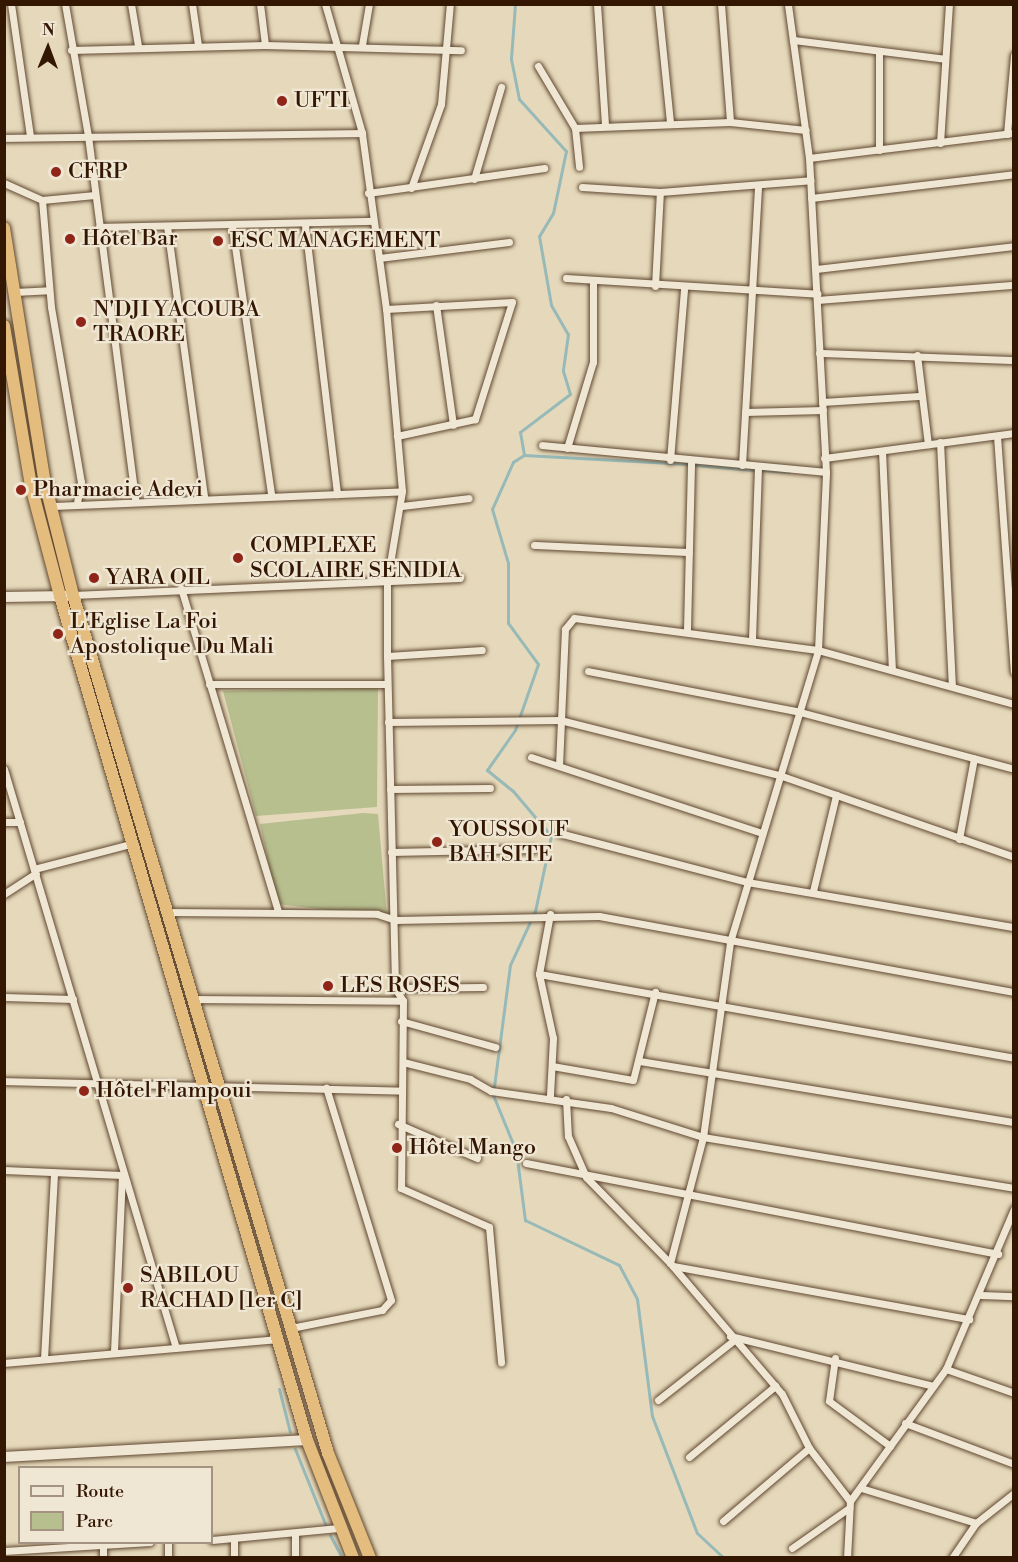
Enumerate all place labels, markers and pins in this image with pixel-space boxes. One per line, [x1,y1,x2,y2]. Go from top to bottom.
place label: UFTI [294,88,349,114]
marker: UFTI [275,94,289,108]
place label: CFRP [68,159,128,185]
marker: CFRP [49,165,63,179]
place label: Hôtel Bar [82,226,178,252]
place label: ESC MANAGEMENT [230,228,440,254]
marker: Hôtel Bar [63,232,77,246]
marker: ESC MANAGEMENT [211,234,225,248]
place label: N'DJI YACOUBA TRAORE [93,296,260,348]
marker: N'DJI YACOUBA TRAORE [74,315,88,329]
place label: Pharmacie Adevi [33,477,203,503]
marker: Pharmacie Adevi [14,483,28,497]
place label: COMPLEXE SCOLAIRE SENIDIA [250,532,462,584]
marker: COMPLEXE SCOLAIRE SENIDIA [231,551,245,565]
place label: YARA OIL [106,565,210,591]
marker: YARA OIL [87,571,101,585]
place label: L'Eglise La Foi Apostolique Du Mali [70,608,274,660]
marker: L'Eglise La Foi Apostolique Du Mali [51,627,65,641]
place label: YOUSSOUF BAH SITE [449,816,569,867]
marker: YOUSSOUF BAH SITE [430,835,444,849]
place label: LES ROSES [340,973,460,999]
marker: LES ROSES [321,979,335,993]
place label: Hôtel Flampoui [96,1078,252,1104]
marker: Hôtel Flampoui [77,1084,91,1098]
place label: Hôtel Mango [409,1135,536,1161]
marker: Hôtel Mango [390,1141,404,1155]
place label: SABILOU RACHAD [1er C] [140,1262,302,1314]
marker: SABILOU RACHAD [1er C] [121,1281,135,1295]

